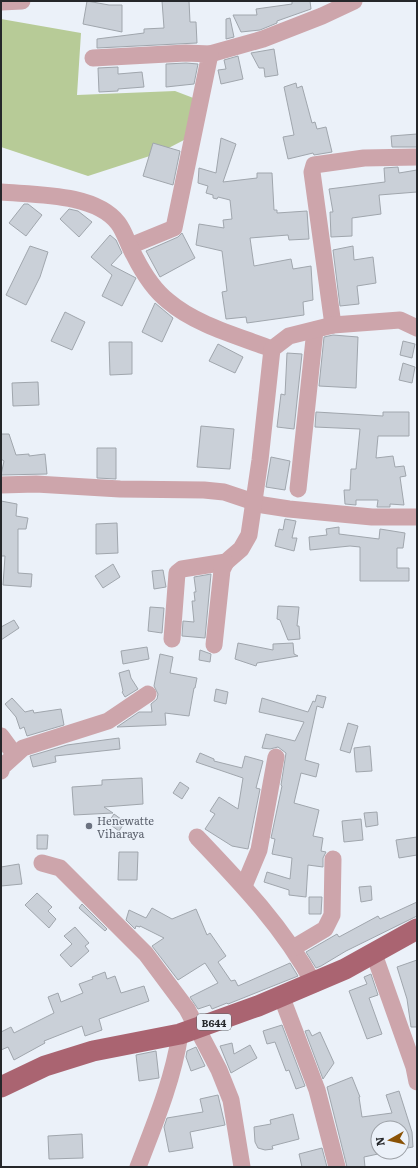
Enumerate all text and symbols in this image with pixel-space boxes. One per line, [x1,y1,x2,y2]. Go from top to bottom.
place label: Henewatte Viharaya [97,812,154,841]
marker: Henewatte Viharaya [84,821,94,831]
road number: B644 [197,1014,231,1030]
north arrow [370,1120,410,1160]
text: N [371,1136,388,1147]

